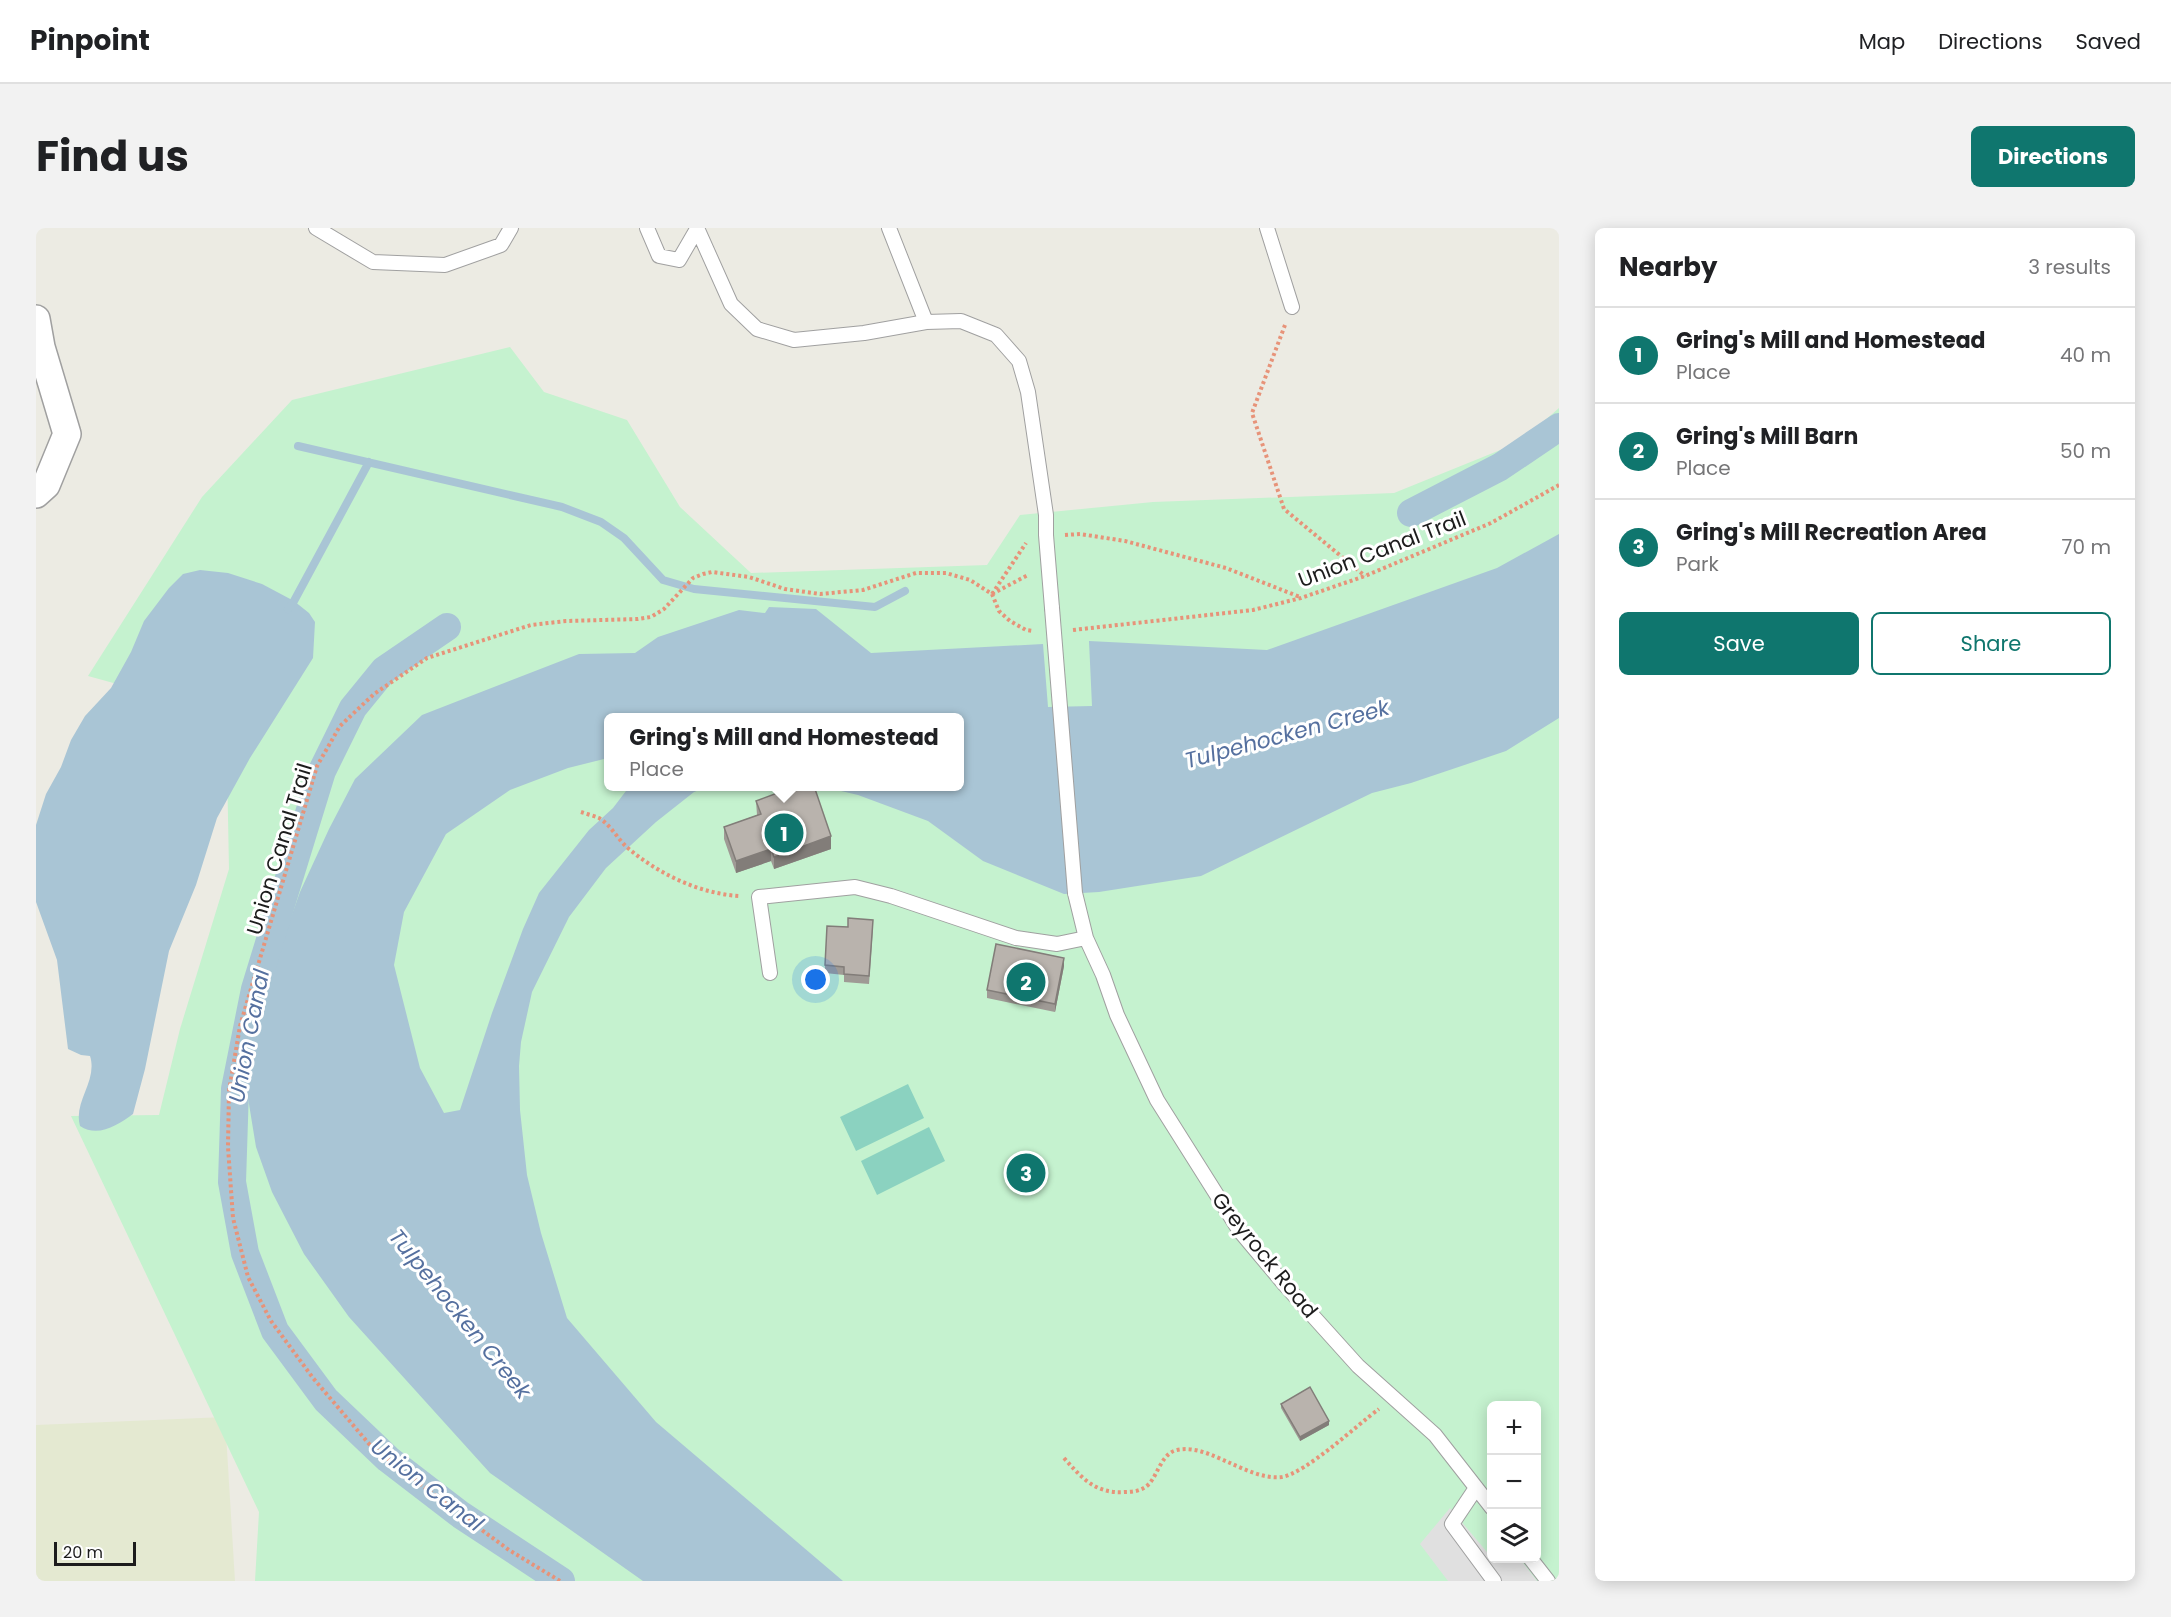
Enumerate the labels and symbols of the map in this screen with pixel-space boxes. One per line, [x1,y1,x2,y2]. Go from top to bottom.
street label: Union Canal Trail [1294,504,1470,594]
water label: Tulpehocken Creek [1181,691,1394,776]
street label: Union Canal Trail [239,760,319,938]
pin: 1 [764,810,804,856]
pin: 2 [1006,960,1046,1005]
your location [801,965,830,994]
water label: Union Canal [221,966,277,1105]
pin: 3 [1006,1150,1046,1196]
street label: Greyrock Road [1205,1186,1325,1324]
water label: Tulpehocken Creek [382,1222,539,1407]
water label: Union Canal [364,1431,490,1539]
scale bar [54,1539,136,1566]

